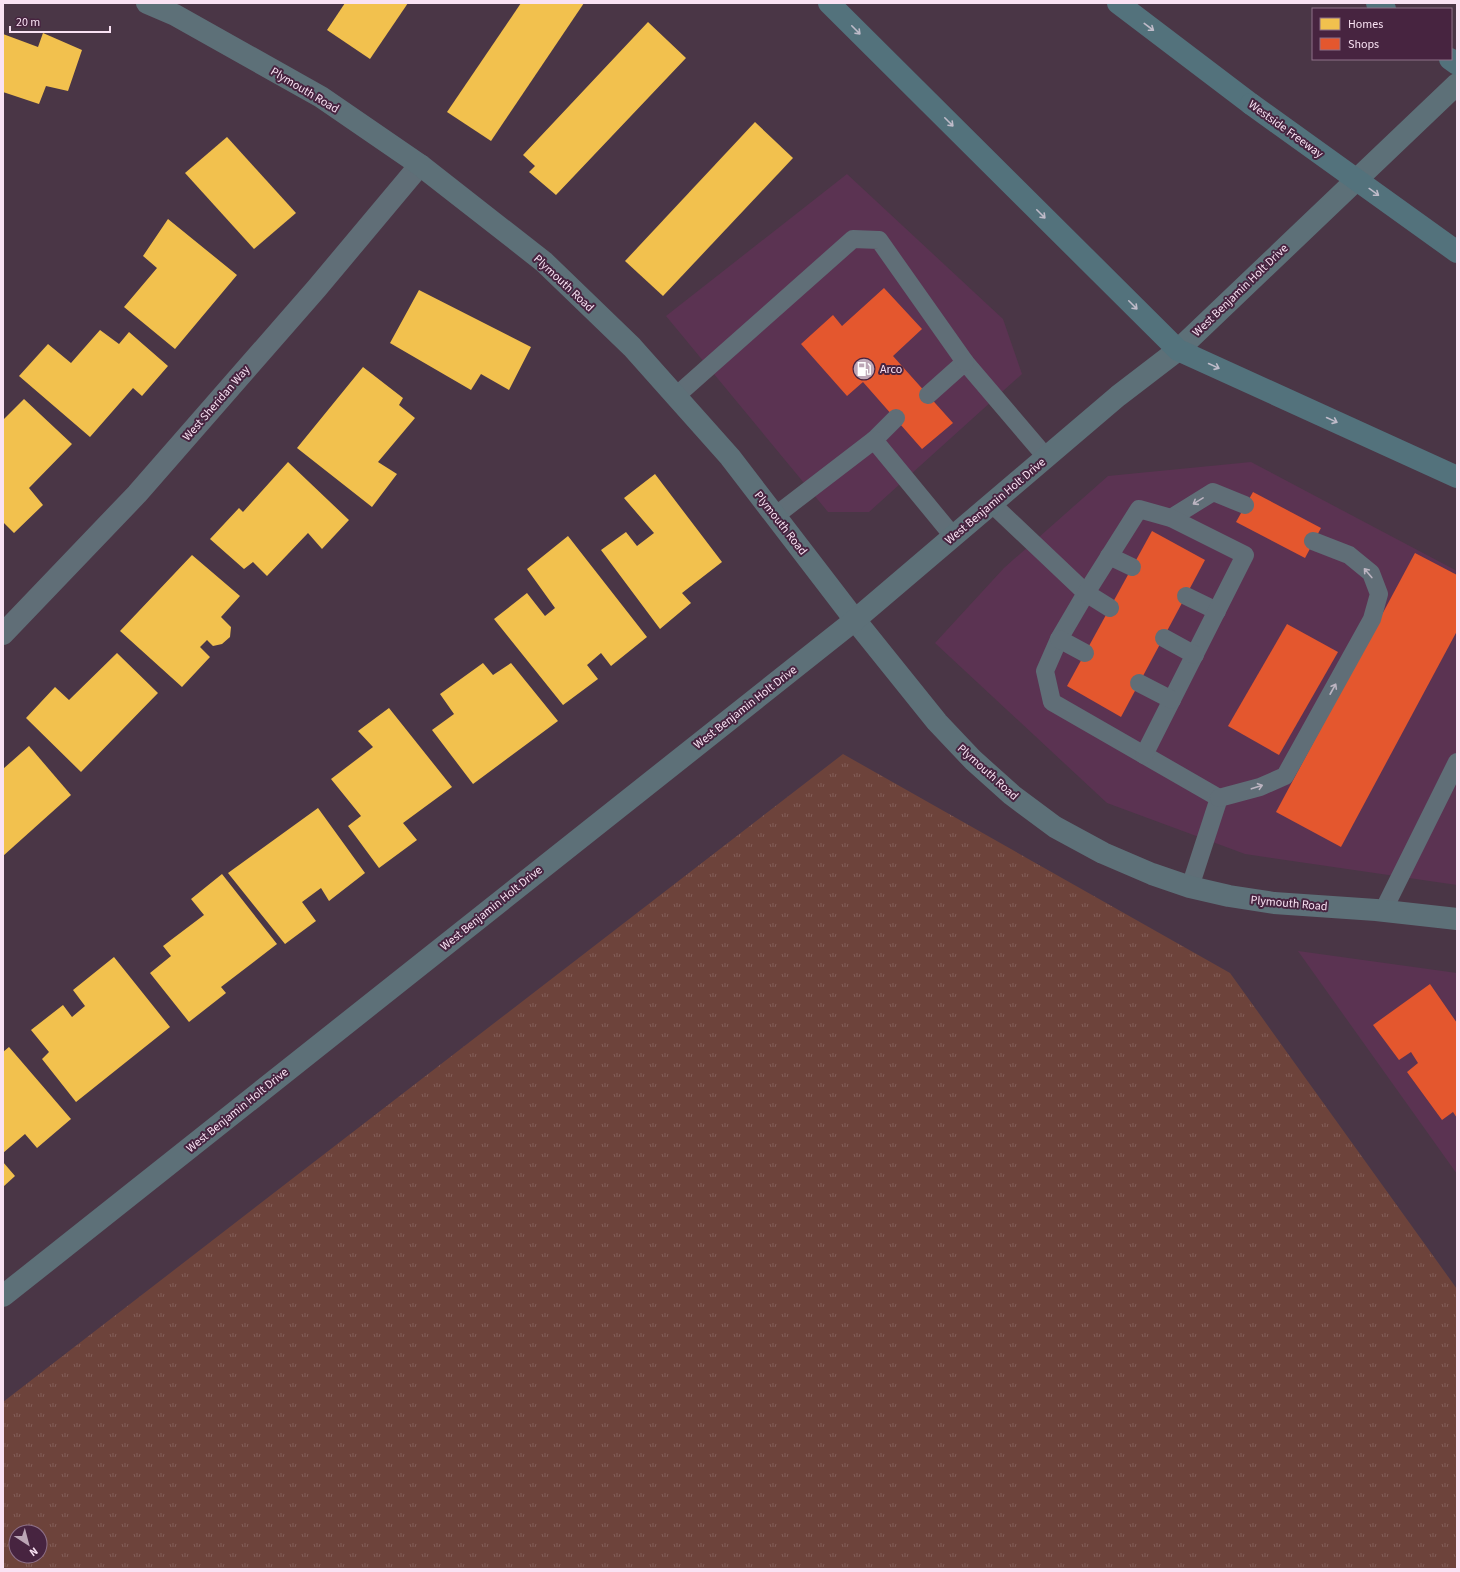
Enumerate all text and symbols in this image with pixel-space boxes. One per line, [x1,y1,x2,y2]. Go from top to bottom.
scale bar [10,8,110,34]
legend [1312,8,1452,60]
text: 20 m [16,14,40,31]
text: Homes [1348,16,1383,33]
one-way arrow [1143,22,1154,31]
one-way arrow [851,26,861,35]
text: Shops [1348,36,1379,53]
street label: Plymouth Road [267,63,342,118]
street label: Westside Freeway [1245,96,1327,163]
one-way arrow [944,117,954,127]
one-way arrow [1368,188,1379,197]
one-way arrow [1036,209,1046,218]
street label: West Benjamin Holt Drive [1189,240,1292,341]
street label: Plymouth Road [530,251,598,316]
one-way arrow [1128,300,1138,310]
fuel station icon: Arco [851,356,877,382]
place label: Arco [880,361,902,378]
street label: West Sheridan Way [179,362,254,445]
one-way arrow [1207,363,1219,370]
one-way arrow [1326,417,1338,424]
street label: West Benjamin Holt Drive [941,454,1049,549]
street label: Plymouth Road [750,488,811,559]
one-way arrow [1193,497,1204,505]
one-way arrow [1364,567,1373,578]
street label: West Benjamin Holt Drive [690,662,801,753]
one-way arrow [1330,683,1338,695]
street label: Plymouth Road [953,740,1022,805]
one-way arrow [1250,783,1262,791]
street label: West Benjamin Holt Drive [437,862,546,955]
street label: Plymouth Road [1250,892,1328,915]
street label: West Benjamin Holt Drive [183,1064,292,1157]
north arrow [8,1524,48,1564]
text: N [26,1543,41,1560]

